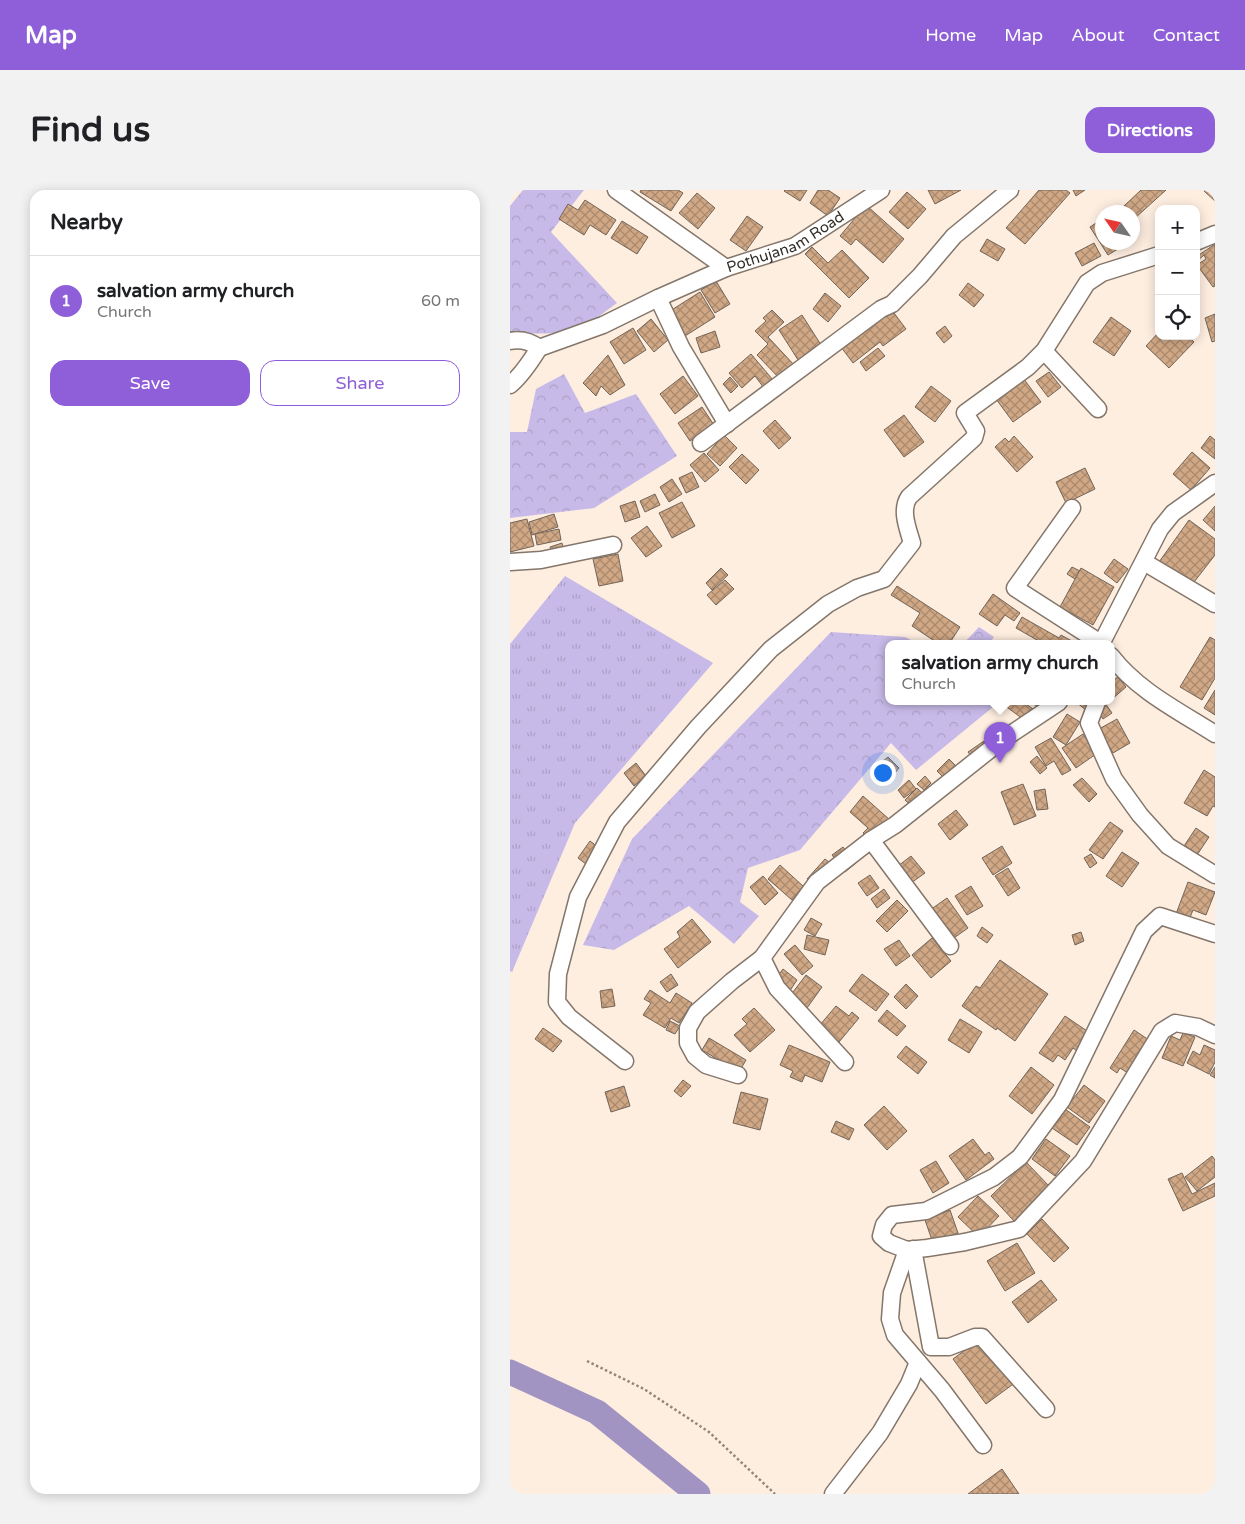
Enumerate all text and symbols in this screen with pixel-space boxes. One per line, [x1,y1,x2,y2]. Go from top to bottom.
text: Map [25,21,77,50]
text: Home [925,24,976,46]
text: Map [1004,24,1043,46]
text: About [1071,24,1125,46]
text: Contact [1153,24,1220,46]
button: Directions [1085,107,1215,153]
text: Find us [30,109,150,151]
north arrow [1095,205,1140,250]
map controls [1155,205,1200,340]
button: + [1155,205,1200,250]
street label: Pothujanam Road [724,207,848,276]
text: Nearby [50,210,123,235]
button: − [1155,250,1200,295]
text: salvation army church [97,280,294,302]
text: 1 [61,291,71,311]
text: 60 m [421,291,460,311]
button: locate [1155,295,1200,340]
text: Church [97,302,152,322]
button: Save [50,360,250,406]
button: Share [260,360,460,406]
popup [885,640,1115,705]
text: salvation army church [901,652,1099,674]
text: Church [901,674,956,694]
pin: 1 [984,722,1016,763]
your location [870,760,896,786]

